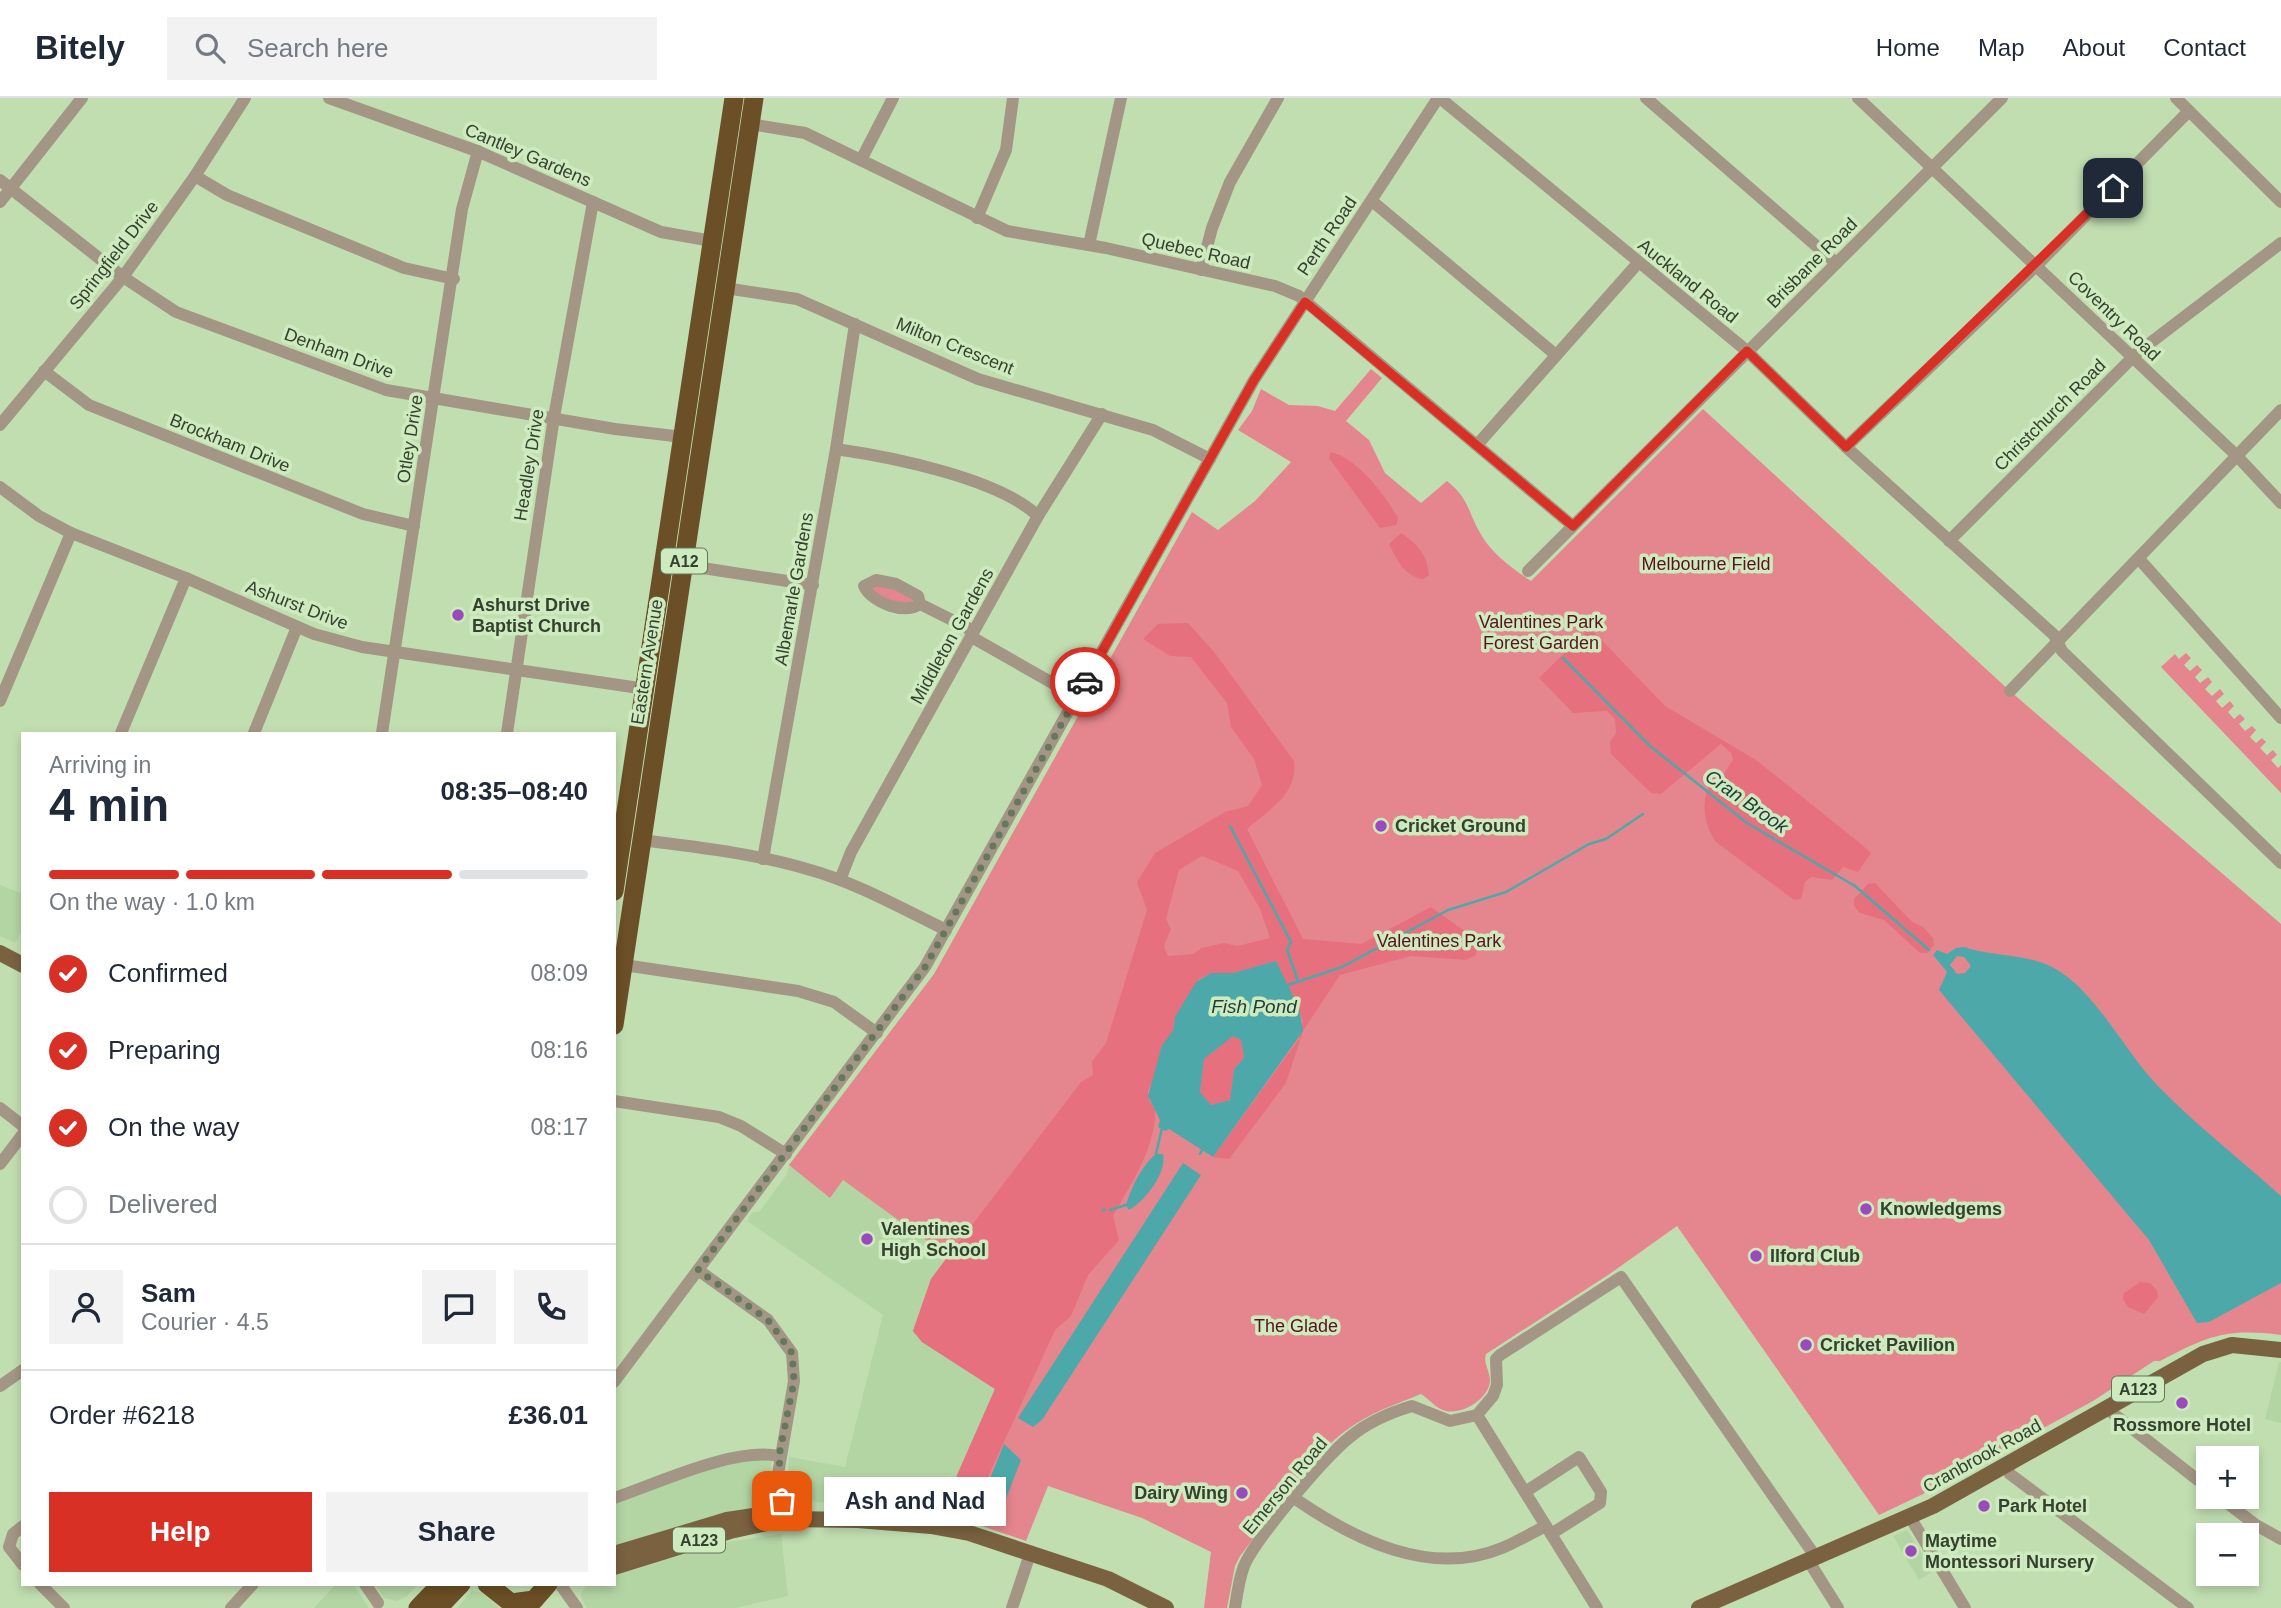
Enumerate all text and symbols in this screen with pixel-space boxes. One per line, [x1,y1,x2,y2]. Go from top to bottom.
search box [167,17,657,80]
text: Bitely [35,29,125,66]
icon: search [191,29,229,67]
text: Search here [247,33,389,63]
text: Home [1876,34,1940,61]
text: Map [1978,34,2025,61]
text: About [2063,34,2125,61]
text: Contact [2163,34,2246,61]
street label: Cantley Gardens [462,119,594,191]
pin [2083,158,2143,218]
icon: home [2094,169,2132,207]
street label: Perth Road [1293,193,1361,279]
street label: Springfield Drive [65,197,163,313]
street label: Brisbane Road [1763,214,1861,312]
street label: Quebec Road [1140,229,1252,273]
street label: Auckland Road [1634,235,1742,327]
street label: Coventry Road [2064,267,2164,365]
street label: Milton Crescent [893,313,1017,379]
street label: Denham Drive [282,324,396,382]
street label: Christchurch Road [1990,355,2110,475]
street label: Otley Drive [393,393,427,485]
street label: Headley Drive [510,408,548,522]
street label: Brockham Drive [167,410,293,476]
street label: Albemarle Gardens [771,511,817,667]
road number: A12 [661,548,707,574]
park label: Melbourne Field [1641,554,1771,574]
street label: Middleton Gardens [906,565,998,707]
street label: Ashurst Drive [243,576,351,634]
place label: Ashurst Drive Baptist Church [472,595,601,636]
street label: Eastern Avenue [627,598,667,726]
marker: Ashurst Drive Baptist Church [450,607,466,623]
park label: Valentines Park Forest Garden [1479,612,1604,653]
courier [1050,647,1120,717]
icon: car [1066,663,1104,701]
text: Arriving in [49,752,151,778]
water label: Cran Brook [1701,765,1793,838]
text: 08:35–08:40 [441,776,588,806]
text: 4 min [49,779,169,831]
place label: Cricket Ground [1395,816,1526,836]
marker: Cricket Ground [1373,818,1389,834]
text: On the way · 1.0 km [49,889,255,915]
park label: Valentines Park [1377,931,1502,951]
icon: check [49,955,87,993]
text: Confirmed [108,958,228,988]
text: 08:09 [530,960,588,986]
water label: Fish Pond [1211,996,1298,1017]
icon: check [49,1032,87,1070]
text: Preparing [108,1035,221,1065]
text: 08:16 [530,1037,588,1063]
icon: check [49,1109,87,1147]
text: On the way [108,1112,240,1142]
text: 08:17 [530,1114,588,1140]
text: Delivered [108,1189,218,1219]
place label: Knowledgems [1880,1199,2002,1219]
marker: Knowledgems [1858,1201,1874,1217]
place label: Valentines High School [881,1219,986,1260]
marker: Valentines High School [859,1231,875,1247]
place label: Ilford Club [1770,1246,1860,1266]
marker: Ilford Club [1748,1248,1764,1264]
button: person [49,1270,123,1344]
button: chat [422,1270,496,1344]
button: phone [514,1270,588,1344]
text: Sam [141,1278,196,1308]
text: Courier · 4.5 [141,1309,269,1335]
park label: The Glade [1254,1316,1338,1336]
place label: Cricket Pavilion [1820,1335,1955,1355]
marker: Cricket Pavilion [1798,1337,1814,1353]
road number: A123 [2112,1376,2164,1401]
marker: Rossmore Hotel [2174,1395,2190,1411]
text: Order #6218 [49,1400,195,1430]
text: £36.01 [508,1400,588,1430]
street label: Cranbrook Road [1919,1415,2045,1497]
place label: Rossmore Hotel [2113,1415,2251,1435]
street label: Emerson Road [1239,1434,1331,1538]
map controls [2196,1446,2259,1586]
button: + [2196,1446,2259,1509]
pin [752,1471,812,1531]
callout: Ash and Nad [824,1476,1006,1526]
icon: bag [763,1482,801,1520]
place label: Dairy Wing [1134,1483,1228,1503]
marker: Dairy Wing [1234,1485,1250,1501]
text: Ash and Nad [845,1488,985,1514]
button: Help [49,1492,312,1572]
button: Share [326,1492,588,1572]
place label: Park Hotel [1998,1496,2087,1516]
marker: Park Hotel [1976,1498,1992,1514]
button: − [2196,1523,2259,1586]
road number: A123 [673,1528,725,1552]
place label: Maytime Montessori Nursery [1925,1531,2094,1572]
marker: Maytime Montessori Nursery [1903,1543,1919,1559]

